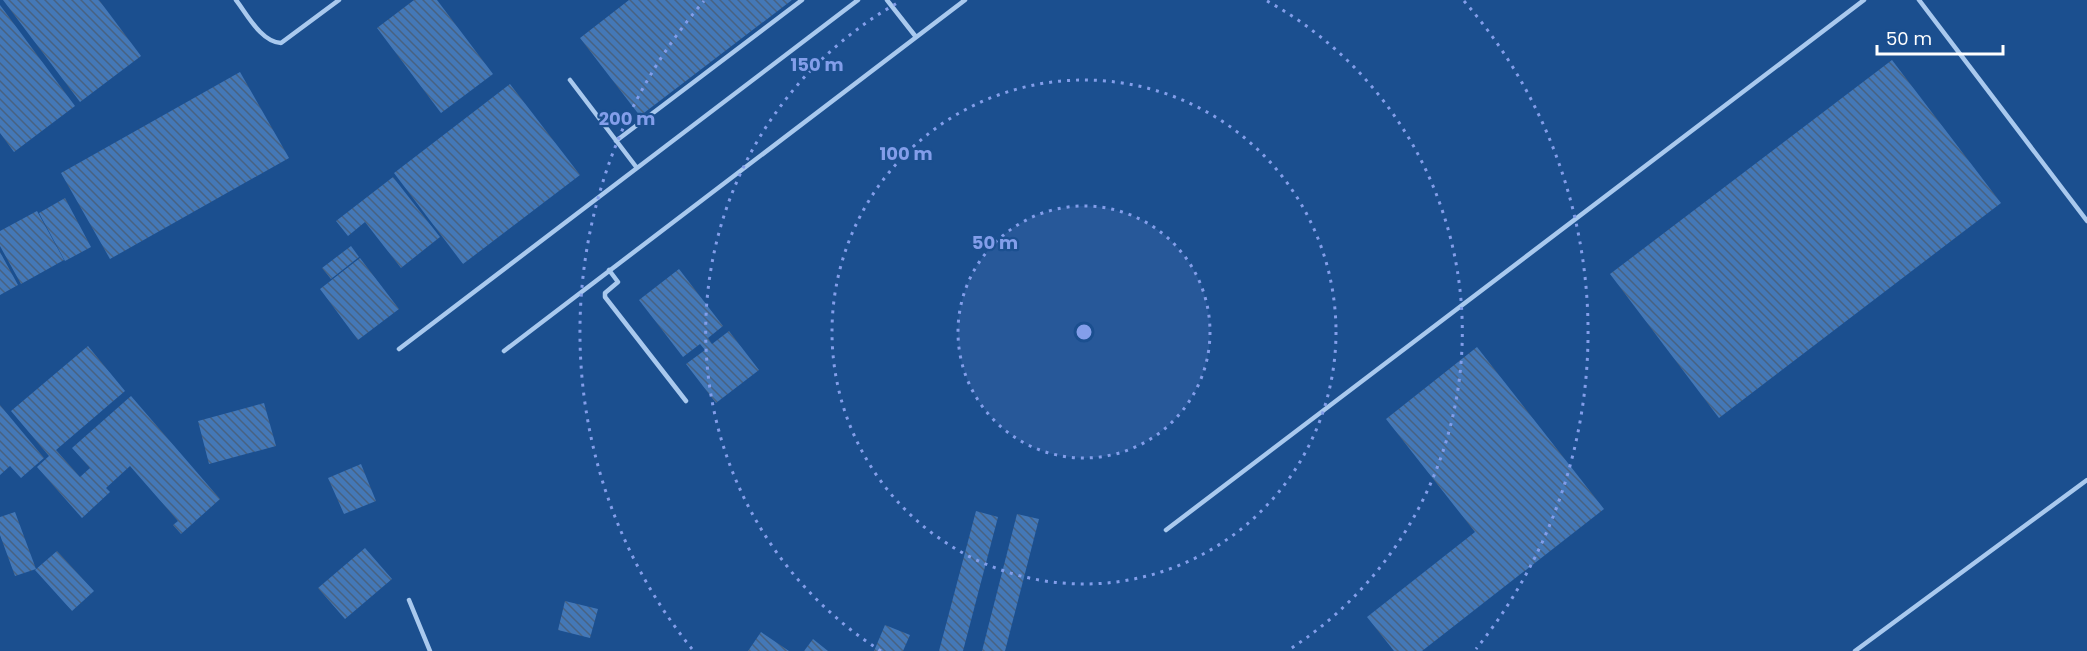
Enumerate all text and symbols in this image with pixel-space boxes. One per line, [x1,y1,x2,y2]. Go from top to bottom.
scale bar [1877,18,2003,56]
text: 50 m [1886,26,1932,51]
text: 150 m [790,52,844,77]
text: 200 m [599,106,655,131]
text: 100 m [879,141,933,166]
text: 50 m [972,230,1018,255]
centre of rings [1074,322,1094,342]

